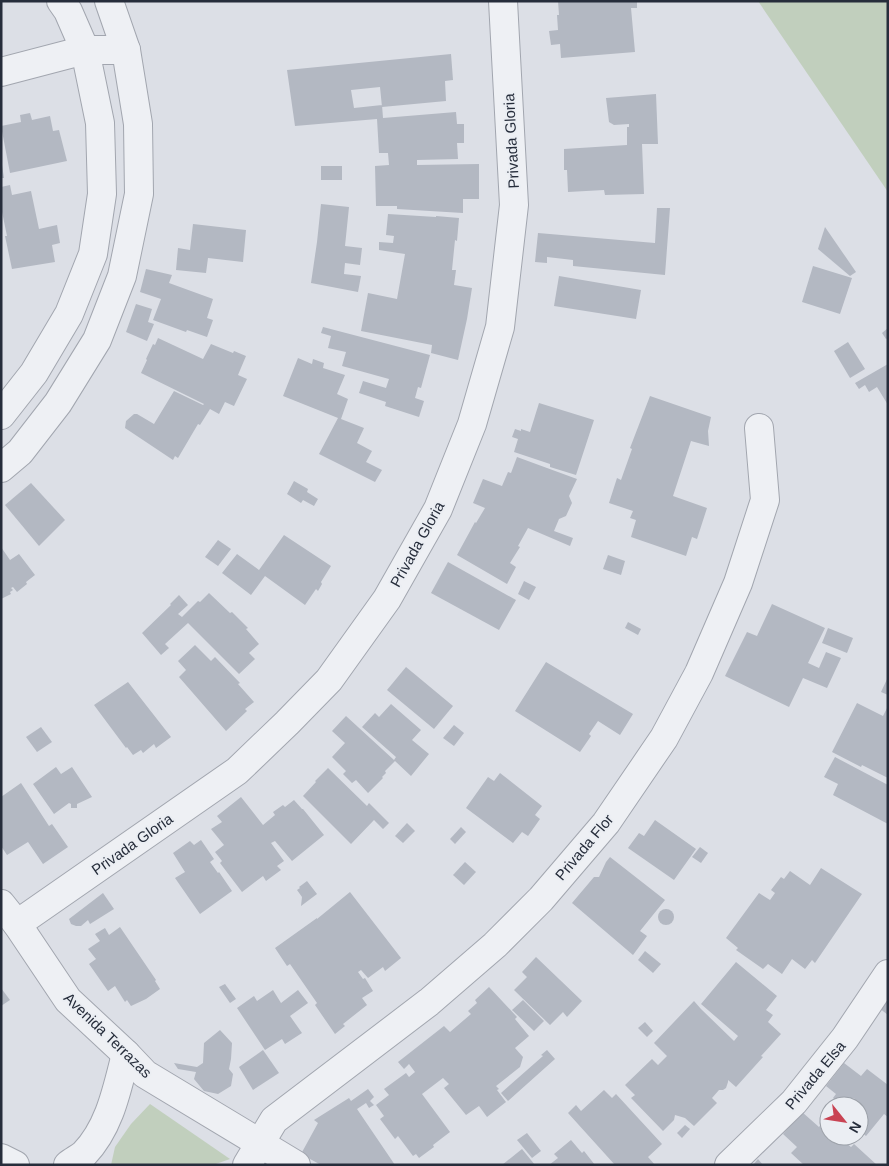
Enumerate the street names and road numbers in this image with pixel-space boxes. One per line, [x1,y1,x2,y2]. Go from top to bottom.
street label: Privada Gloria [500,92,522,189]
street label: Privada Gloria [387,498,448,590]
street label: Privada Gloria [88,809,176,878]
street label: Privada Flor [552,811,617,883]
street label: Avenida Terrazas [61,989,155,1081]
street label: Privada Elsa [781,1037,849,1113]

